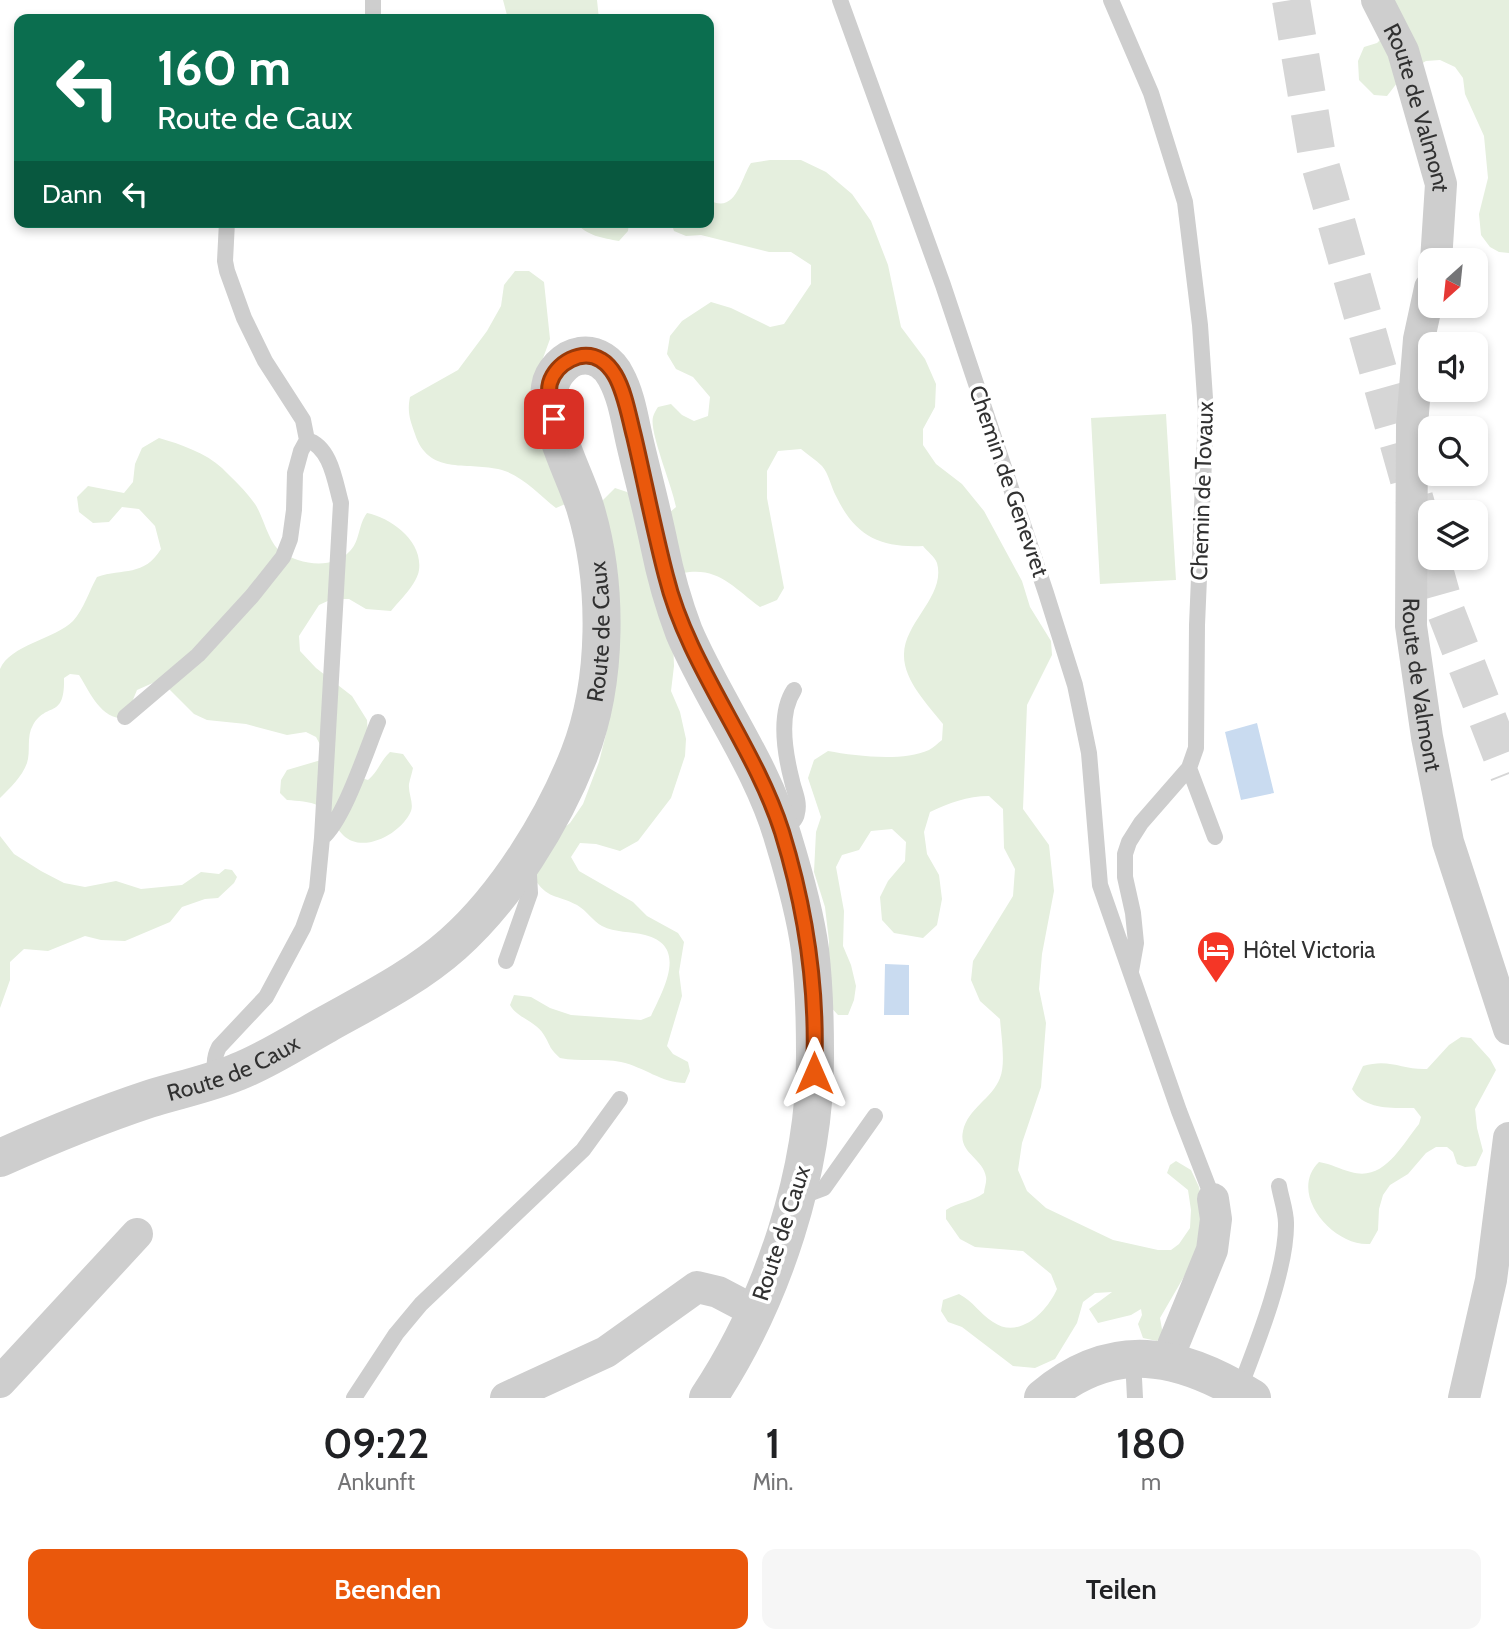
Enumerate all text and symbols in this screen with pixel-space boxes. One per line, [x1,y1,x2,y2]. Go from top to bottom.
street label: Route de Valmont [1377,19,1455,193]
text: 160 m [157,38,291,97]
icon: left [42,42,133,133]
text: Route de Caux [157,98,353,137]
icon: left [116,175,154,213]
text: Dann [42,178,102,210]
north arrow [1418,248,1488,318]
map controls [1418,248,1488,570]
button: sound [1418,332,1488,402]
street label: Chemin de Genevret [963,382,1055,581]
pin [524,389,584,449]
icon: arrive [535,400,573,438]
street label: Chemin de Tovaux [1185,401,1219,581]
button: search [1418,416,1488,486]
button: layers [1418,500,1488,570]
street label: Route de Caux [581,560,616,704]
street label: Route de Valmont [1397,598,1448,774]
hotel icon: Hôtel Victoria [1195,929,1237,984]
place label: Hôtel Victoria [1243,936,1375,964]
street label: Route de Caux [164,1029,305,1107]
position arrow [777,1036,851,1110]
street label: Route de Caux [746,1162,816,1304]
text: 09:22 [323,1417,430,1469]
text: 1 [765,1417,780,1469]
text: 180 [1116,1417,1186,1469]
text: Ankunft [337,1468,415,1496]
text: Min. [752,1468,793,1496]
text: m [1141,1468,1161,1496]
button: Beenden [28,1549,748,1629]
button: Teilen [762,1549,1481,1629]

